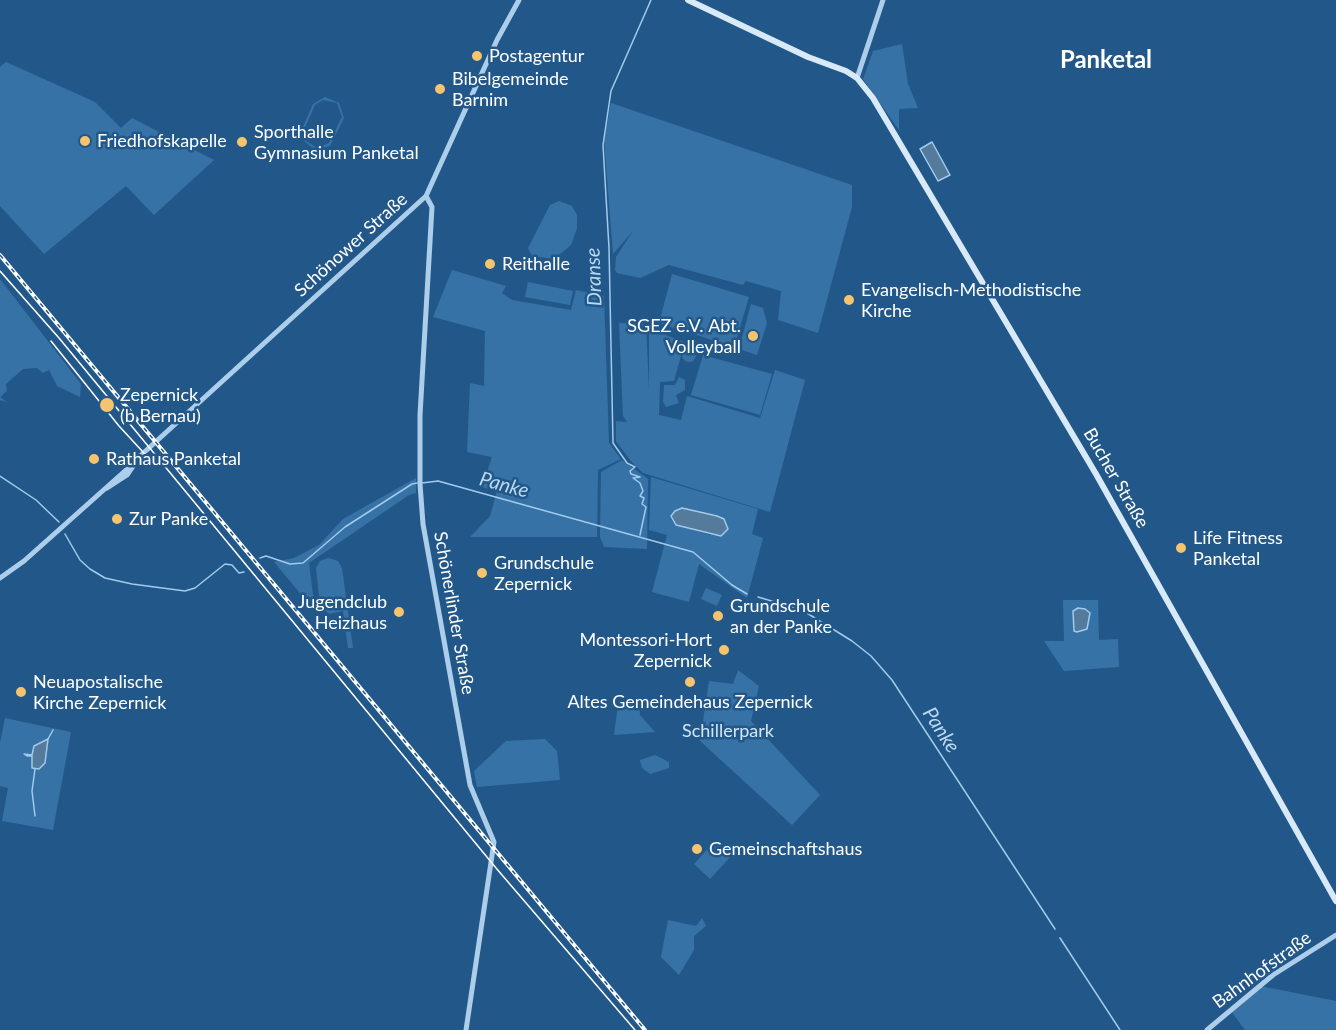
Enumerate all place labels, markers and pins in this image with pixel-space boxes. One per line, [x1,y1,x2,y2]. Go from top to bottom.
place label: Postagentur [489,45,584,67]
marker: Postagentur [470,49,484,63]
place label: Bibelgemeinde Barnim [452,68,569,110]
marker: Bibelgemeinde Barnim [433,82,447,96]
place label: Sporthalle Gymnasium Panketal [254,121,419,164]
place label: Friedhofskapelle [97,130,227,152]
marker: Friedhofskapelle [78,134,92,148]
marker: Sporthalle Gymnasium Panketal [235,135,249,149]
place label: Reithalle [502,253,570,275]
marker: Reithalle [483,257,497,271]
place label: Evangelisch-Methodistische Kirche [861,279,1081,322]
marker: Evangelisch-Methodistische Kirche [842,293,856,307]
place label: SGEZ e.V. Abt. Volleyball [627,315,741,358]
marker: SGEZ e.V. Abt. Volleyball [746,329,760,343]
place label: Zepernick (b Bernau) [120,384,201,426]
marker: Zepernick (b Bernau) [98,396,116,414]
place label: Rathaus Panketal [106,448,241,470]
marker: Rathaus Panketal [87,452,101,466]
place label: Zur Panke [129,508,208,530]
marker: Zur Panke [110,512,124,526]
place label: Life Fitness Panketal [1193,527,1283,570]
marker: Life Fitness Panketal [1174,541,1188,555]
place label: Grundschule Zepernick [494,552,594,594]
marker: Grundschule Zepernick [475,566,489,580]
place label: Jugendclub Heizhaus [298,591,387,634]
place label: Grundschule an der Panke [730,595,832,638]
marker: Jugendclub Heizhaus [392,605,406,619]
marker: Grundschule an der Panke [711,609,725,623]
place label: Montessori-Hort Zepernick [580,629,712,672]
marker: Montessori-Hort Zepernick [717,643,731,657]
place label: Neuapostalische Kirche Zepernick [33,671,166,714]
marker: Altes Gemeindehaus Zepernick [683,675,697,689]
marker: Neuapostalische Kirche Zepernick [14,685,28,699]
place label: Altes Gemeindehaus Zepernick [567,691,813,713]
place label: Gemeinschaftshaus [709,838,862,860]
marker: Gemeinschaftshaus [690,842,704,856]

